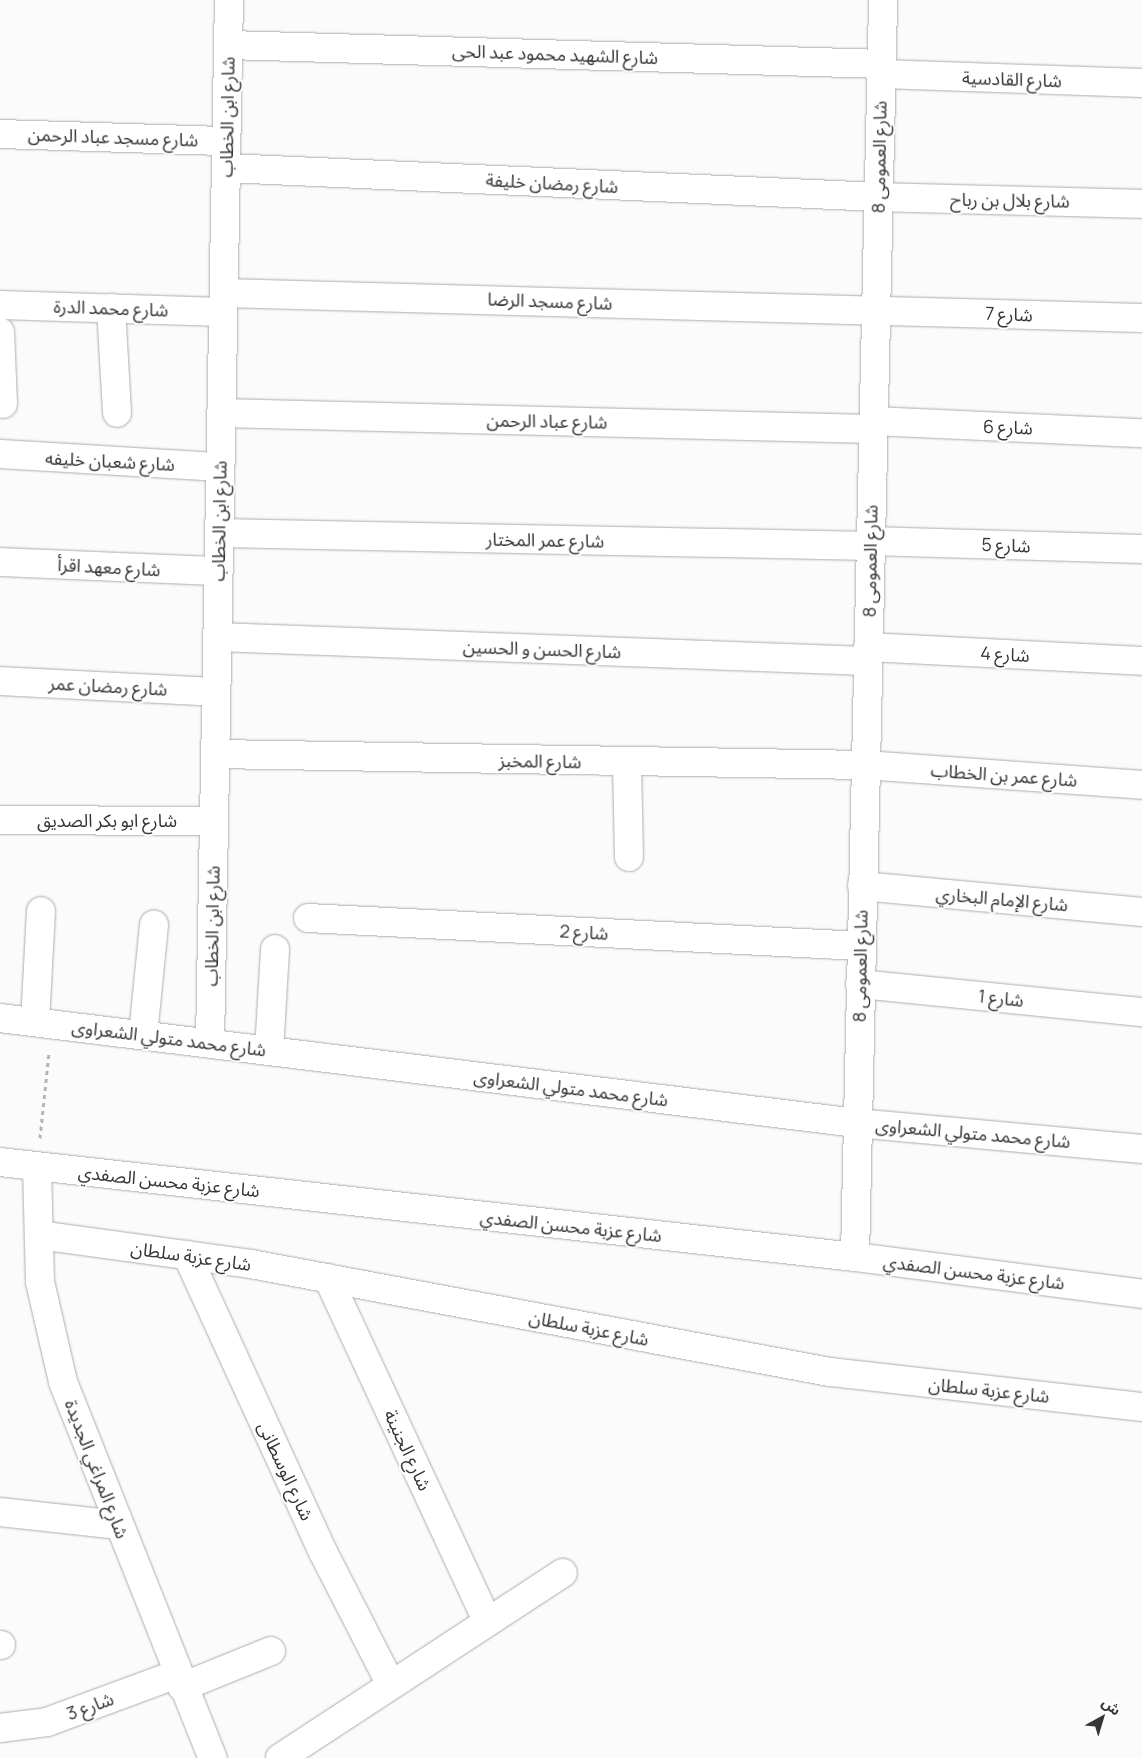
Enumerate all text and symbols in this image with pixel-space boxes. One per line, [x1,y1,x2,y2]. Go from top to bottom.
street label: شارع الشهيد محمود عبد الحى [452,40,658,68]
street label: شارع ابن الخطاب [215,56,239,178]
street label: شارع القادسية [962,66,1062,92]
street label: شارع العمومى 8 [867,100,891,214]
street label: شارع مسجد عباد الرحمن [28,123,198,151]
street label: شارع رمضان خليفة [485,169,619,197]
street label: شارع بلال بن رباح [950,188,1070,212]
street label: شارع مسجد الرضا [487,288,613,314]
street label: شارع محمد الدرة [53,295,169,321]
street label: شارع 7 [985,302,1033,326]
street label: شارع عباد الرحمن [486,409,608,433]
street label: شارع 6 [983,415,1033,439]
street label: شارع شعبان خليفه [45,447,175,475]
street label: شارع ابن الخطاب [207,460,231,582]
street label: شارع العمومى 8 [858,504,882,618]
street label: شارع عمر المختار [486,528,604,552]
street label: شارع 5 [981,533,1031,557]
street label: شارع معهد اقرأ [57,554,161,580]
street label: شارع الحسن و الحسين [462,635,622,663]
street label: شارع 4 [980,642,1030,666]
street label: شارع رمضان عمر [48,672,168,700]
street label: شارع المخبز [498,749,582,773]
street label: شارع عمر بن الخطاب [930,759,1078,791]
street label: شارع ابو بكر الصديق [37,809,177,831]
street label: شارع ابن الخطاب [200,865,224,987]
street label: شارع الإمام البخاري [935,882,1069,916]
street label: شارع العمومى 8 [848,909,872,1023]
street label: شارع 2 [559,920,609,944]
street label: شارع 1 [977,985,1025,1011]
street label: شارع محمد متولي الشعراوى [71,1015,267,1061]
street label: شارع محمد متولي الشعراوى [473,1065,669,1111]
street label: شارع محمد متولي الشعراوى [875,1114,1071,1152]
street label: شارع عزبة محسن الصفدي [77,1161,261,1201]
street label: شارع عزبة محسن الصفدي [479,1206,663,1246]
street label: شارع عزبة سلطان [129,1237,253,1275]
street label: شارع عزبة محسن الصفدي [882,1250,1066,1294]
street label: شارع عزبة سلطان [527,1306,651,1350]
street label: شارع عزبة سلطان [928,1373,1050,1407]
street label: شارع المراغي الجديدة [61,1396,133,1542]
street label: شارع الجنينة [380,1406,436,1494]
street label: شارع الوسطانى [254,1418,318,1524]
street label: شارع 3 [63,1688,117,1724]
north arrow [1077,1693,1127,1743]
text: ش [1098,1693,1125,1719]

